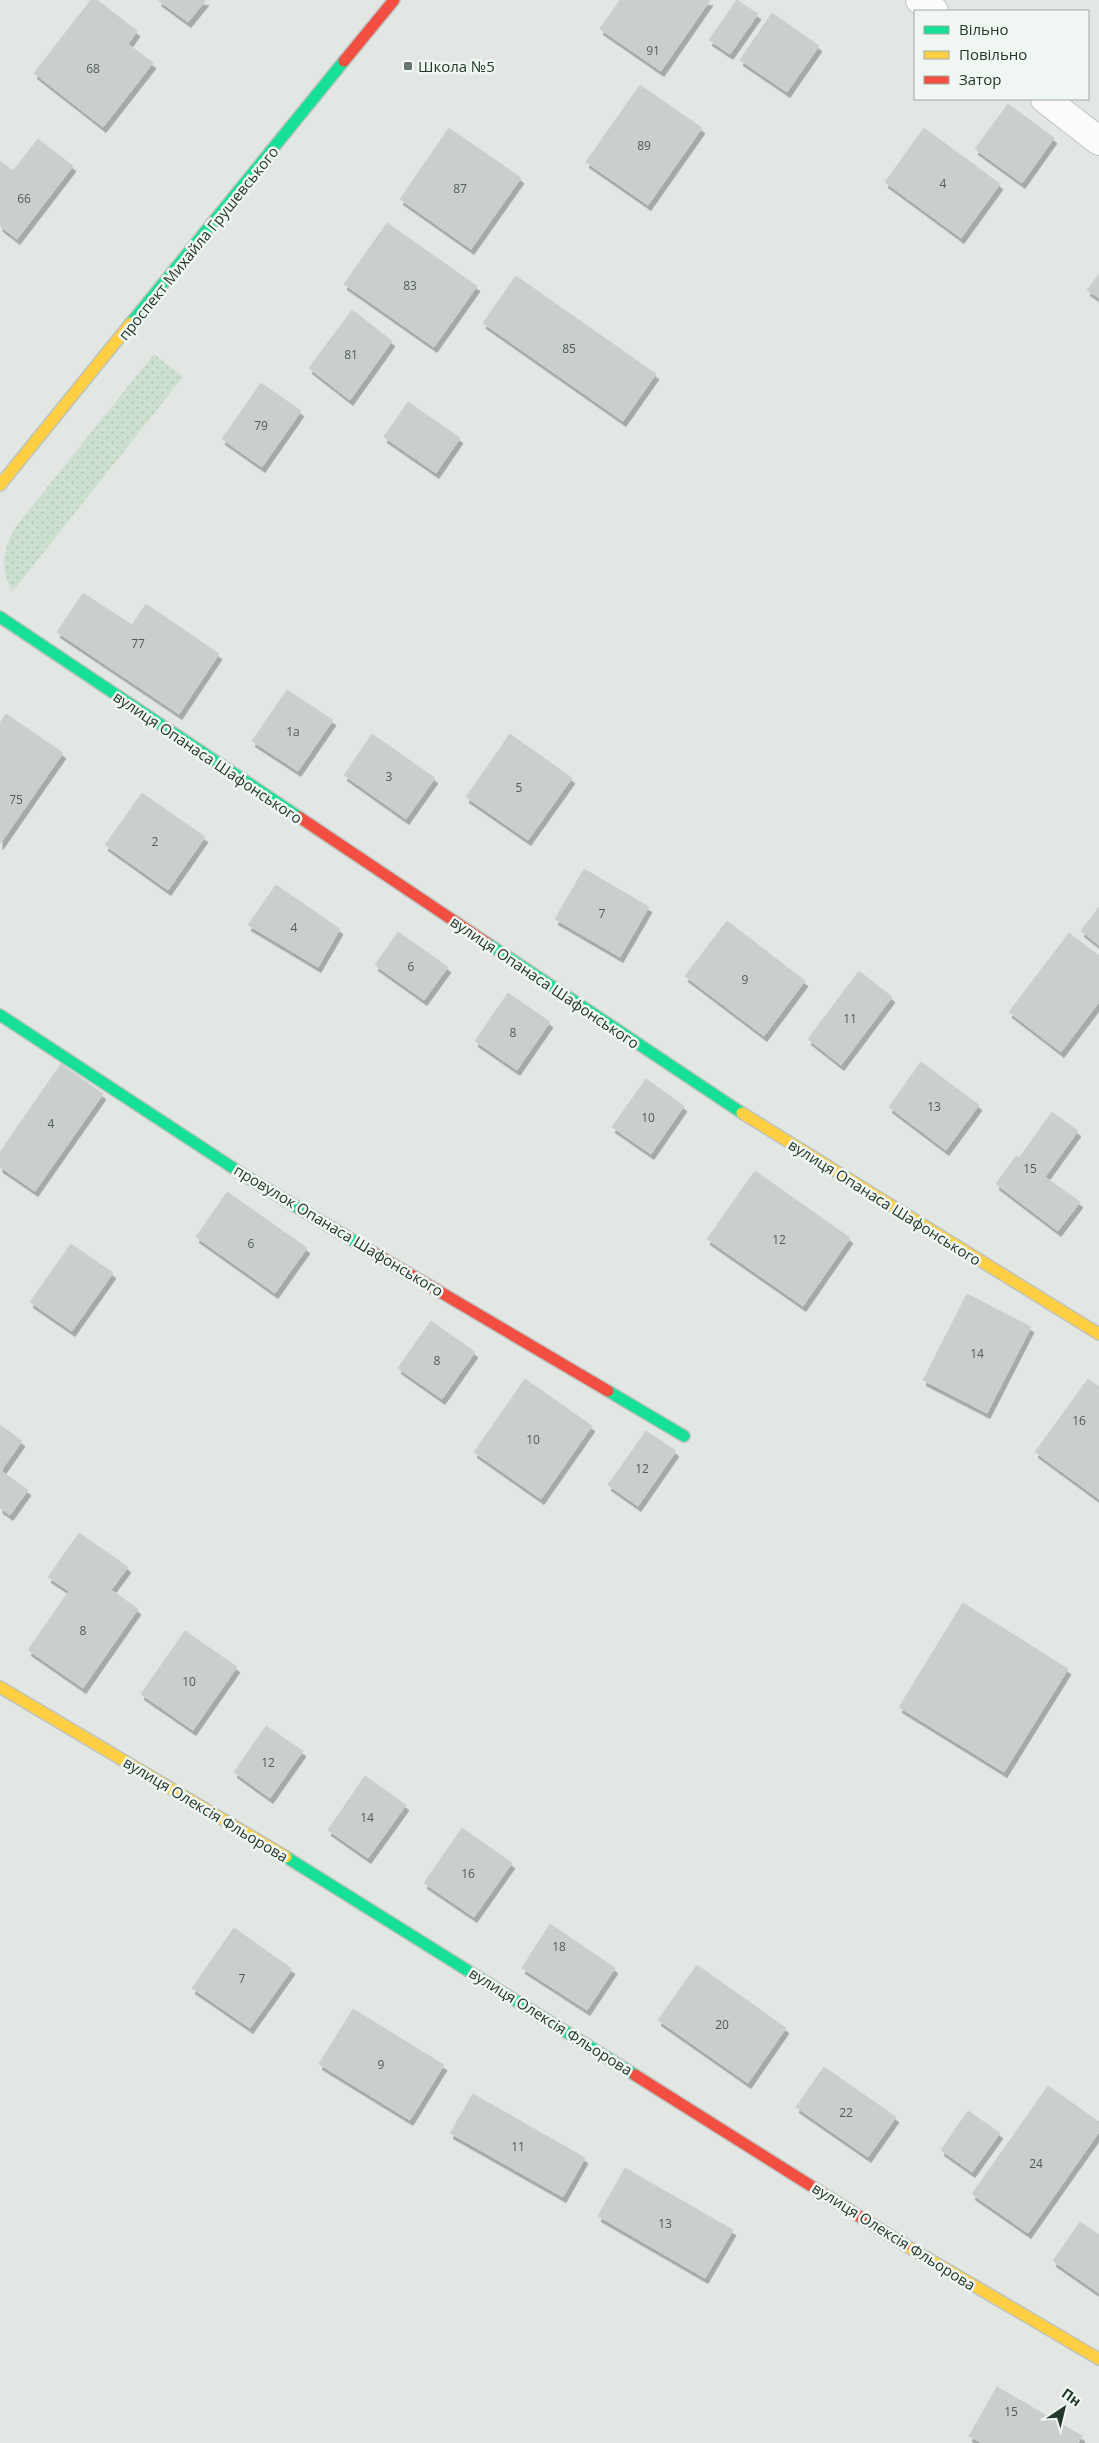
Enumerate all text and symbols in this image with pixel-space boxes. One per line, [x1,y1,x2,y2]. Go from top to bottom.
legend [914,10,1089,100]
text: Вільно [959,19,1008,39]
house number: 91 [646,42,660,59]
text: Повільно [959,44,1027,64]
place label: Школа №5 [418,56,495,76]
house number: 68 [86,60,100,77]
marker: Школа №5 [402,60,414,72]
text: Затор [959,69,1001,89]
house number: 89 [637,137,651,154]
street label: проспект Михайла Грушевського [113,142,283,344]
house number: 4 [940,175,947,192]
house number: 87 [453,180,467,197]
house number: 66 [17,190,31,207]
house number: 83 [403,277,417,294]
house number: 85 [562,340,576,357]
house number: 81 [344,346,358,363]
house number: 79 [254,417,268,434]
house number: 77 [131,635,145,652]
street label: вулиця Опанаса Шафонського [110,686,306,828]
house number: 1а [286,723,300,740]
house number: 3 [386,768,393,785]
house number: 5 [516,779,523,796]
house number: 75 [9,791,23,808]
house number: 2 [152,833,159,850]
house number: 7 [599,905,606,922]
street label: вулиця Опанаса Шафонського [447,911,643,1053]
house number: 4 [291,919,298,936]
house number: 6 [408,958,415,975]
house number: 9 [742,971,749,988]
house number: 11 [843,1010,857,1027]
house number: 8 [510,1024,517,1041]
house number: 13 [927,1098,941,1115]
house number: 10 [641,1109,655,1126]
house number: 4 [48,1115,55,1132]
street label: вулиця Опанаса Шафонського [785,1134,985,1270]
street label: провулок Опанаса Шафонського [231,1159,447,1301]
house number: 15 [1023,1160,1037,1177]
house number: 12 [772,1231,786,1248]
house number: 6 [248,1235,255,1252]
house number: 14 [970,1345,984,1362]
house number: 8 [434,1352,441,1369]
house number: 16 [1072,1412,1086,1429]
house number: 10 [526,1431,540,1448]
house number: 12 [635,1460,649,1477]
house number: 8 [80,1622,87,1639]
house number: 10 [182,1673,196,1690]
street label: вулиця Олексія Фльорова [120,1752,292,1866]
house number: 12 [261,1754,275,1771]
house number: 14 [360,1809,374,1826]
house number: 16 [461,1865,475,1882]
house number: 18 [552,1938,566,1955]
street label: вулиця Олексія Фльорова [466,1962,636,2080]
house number: 7 [239,1970,246,1987]
house number: 20 [715,2016,729,2033]
house number: 9 [378,2056,385,2073]
house number: 22 [839,2104,853,2121]
house number: 11 [511,2138,525,2155]
house number: 24 [1029,2155,1043,2172]
street label: вулиця Олексія Фльорова [809,2177,979,2295]
house number: 13 [658,2215,672,2232]
north arrow [1039,2383,1089,2433]
text: Пн [1058,2384,1085,2410]
house number: 15 [1004,2403,1018,2420]

